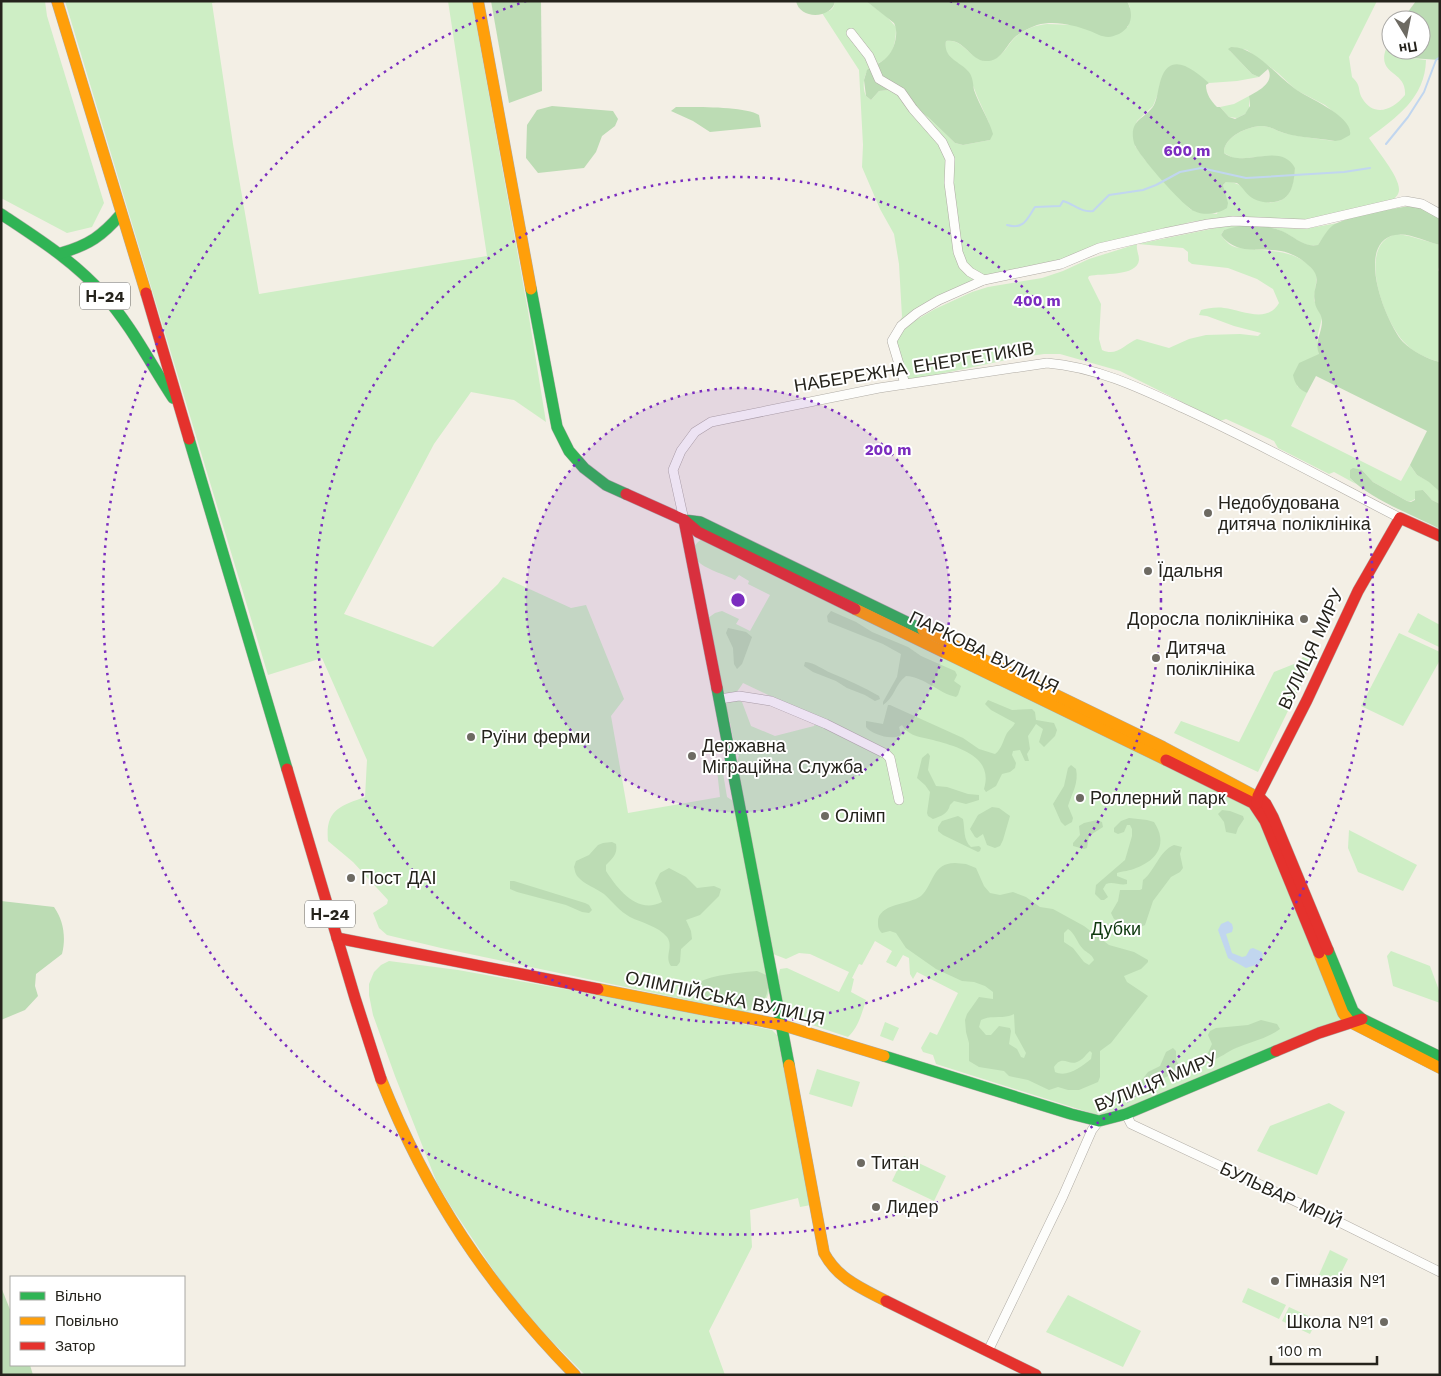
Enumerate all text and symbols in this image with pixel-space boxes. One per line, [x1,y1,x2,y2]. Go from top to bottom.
north arrow [1381,10,1431,60]
text: Пн [1398,38,1419,57]
text: 600 m [1164,142,1210,160]
road number: Н-24 [80,282,130,310]
text: 400 m [1013,292,1061,310]
street label: НАБЕРЕЖНА ЕНЕРГЕТИКІВ [792,337,1035,396]
text: 200 m [865,441,911,459]
place label: Недобудована дитяча поліклініка [1218,492,1372,534]
marker: Недобудована дитяча поліклініка [1202,507,1214,519]
place label: Їдальня [1158,560,1223,581]
marker: Їдальня [1142,565,1154,577]
street label: ВУЛИЦЯ МИРУ [1273,585,1348,712]
centre of rings [729,591,747,609]
street label: ПАРКОВА ВУЛИЦЯ [906,606,1063,697]
place label: Доросла поліклініка [1127,608,1295,629]
marker: Доросла поліклініка [1298,613,1310,625]
place label: Дитяча поліклініка [1166,637,1256,679]
marker: Дитяча поліклініка [1150,652,1162,664]
place label: Руїни ферми [481,726,590,747]
marker: Руїни ферми [465,731,477,743]
place label: Державна Міграційна Служба [702,735,864,777]
marker: Державна Міграційна Служба [686,750,698,762]
place label: Роллерний парк [1090,787,1226,808]
marker: Роллерний парк [1074,792,1086,804]
place label: Олімп [835,805,885,826]
marker: Олімп [819,810,831,822]
place label: Пост ДАІ [361,867,437,888]
marker: Пост ДАІ [345,872,357,884]
road number: Н-24 [305,901,355,928]
park label: Дубки [1091,918,1141,939]
street label: ОЛІМПІЙСЬКА ВУЛИЦЯ [624,966,827,1029]
street label: ВУЛИЦЯ МИРУ [1091,1047,1221,1116]
place label: Титан [871,1152,919,1173]
marker: Титан [855,1157,867,1169]
street label: БУЛЬВАР МРІЙ [1217,1157,1346,1232]
place label: Лидер [886,1196,938,1217]
marker: Лидер [870,1201,882,1213]
place label: Гімназія №1 [1285,1270,1386,1291]
marker: Гімназія №1 [1269,1275,1281,1287]
legend [10,1276,185,1366]
text: Вільно [55,1287,102,1305]
place label: Школа №1 [1286,1311,1374,1332]
text: Повільно [55,1312,119,1330]
marker: Школа №1 [1378,1316,1390,1328]
scale bar [1271,1334,1377,1366]
text: Затор [55,1337,95,1355]
text: 100 m [1278,1342,1322,1360]

